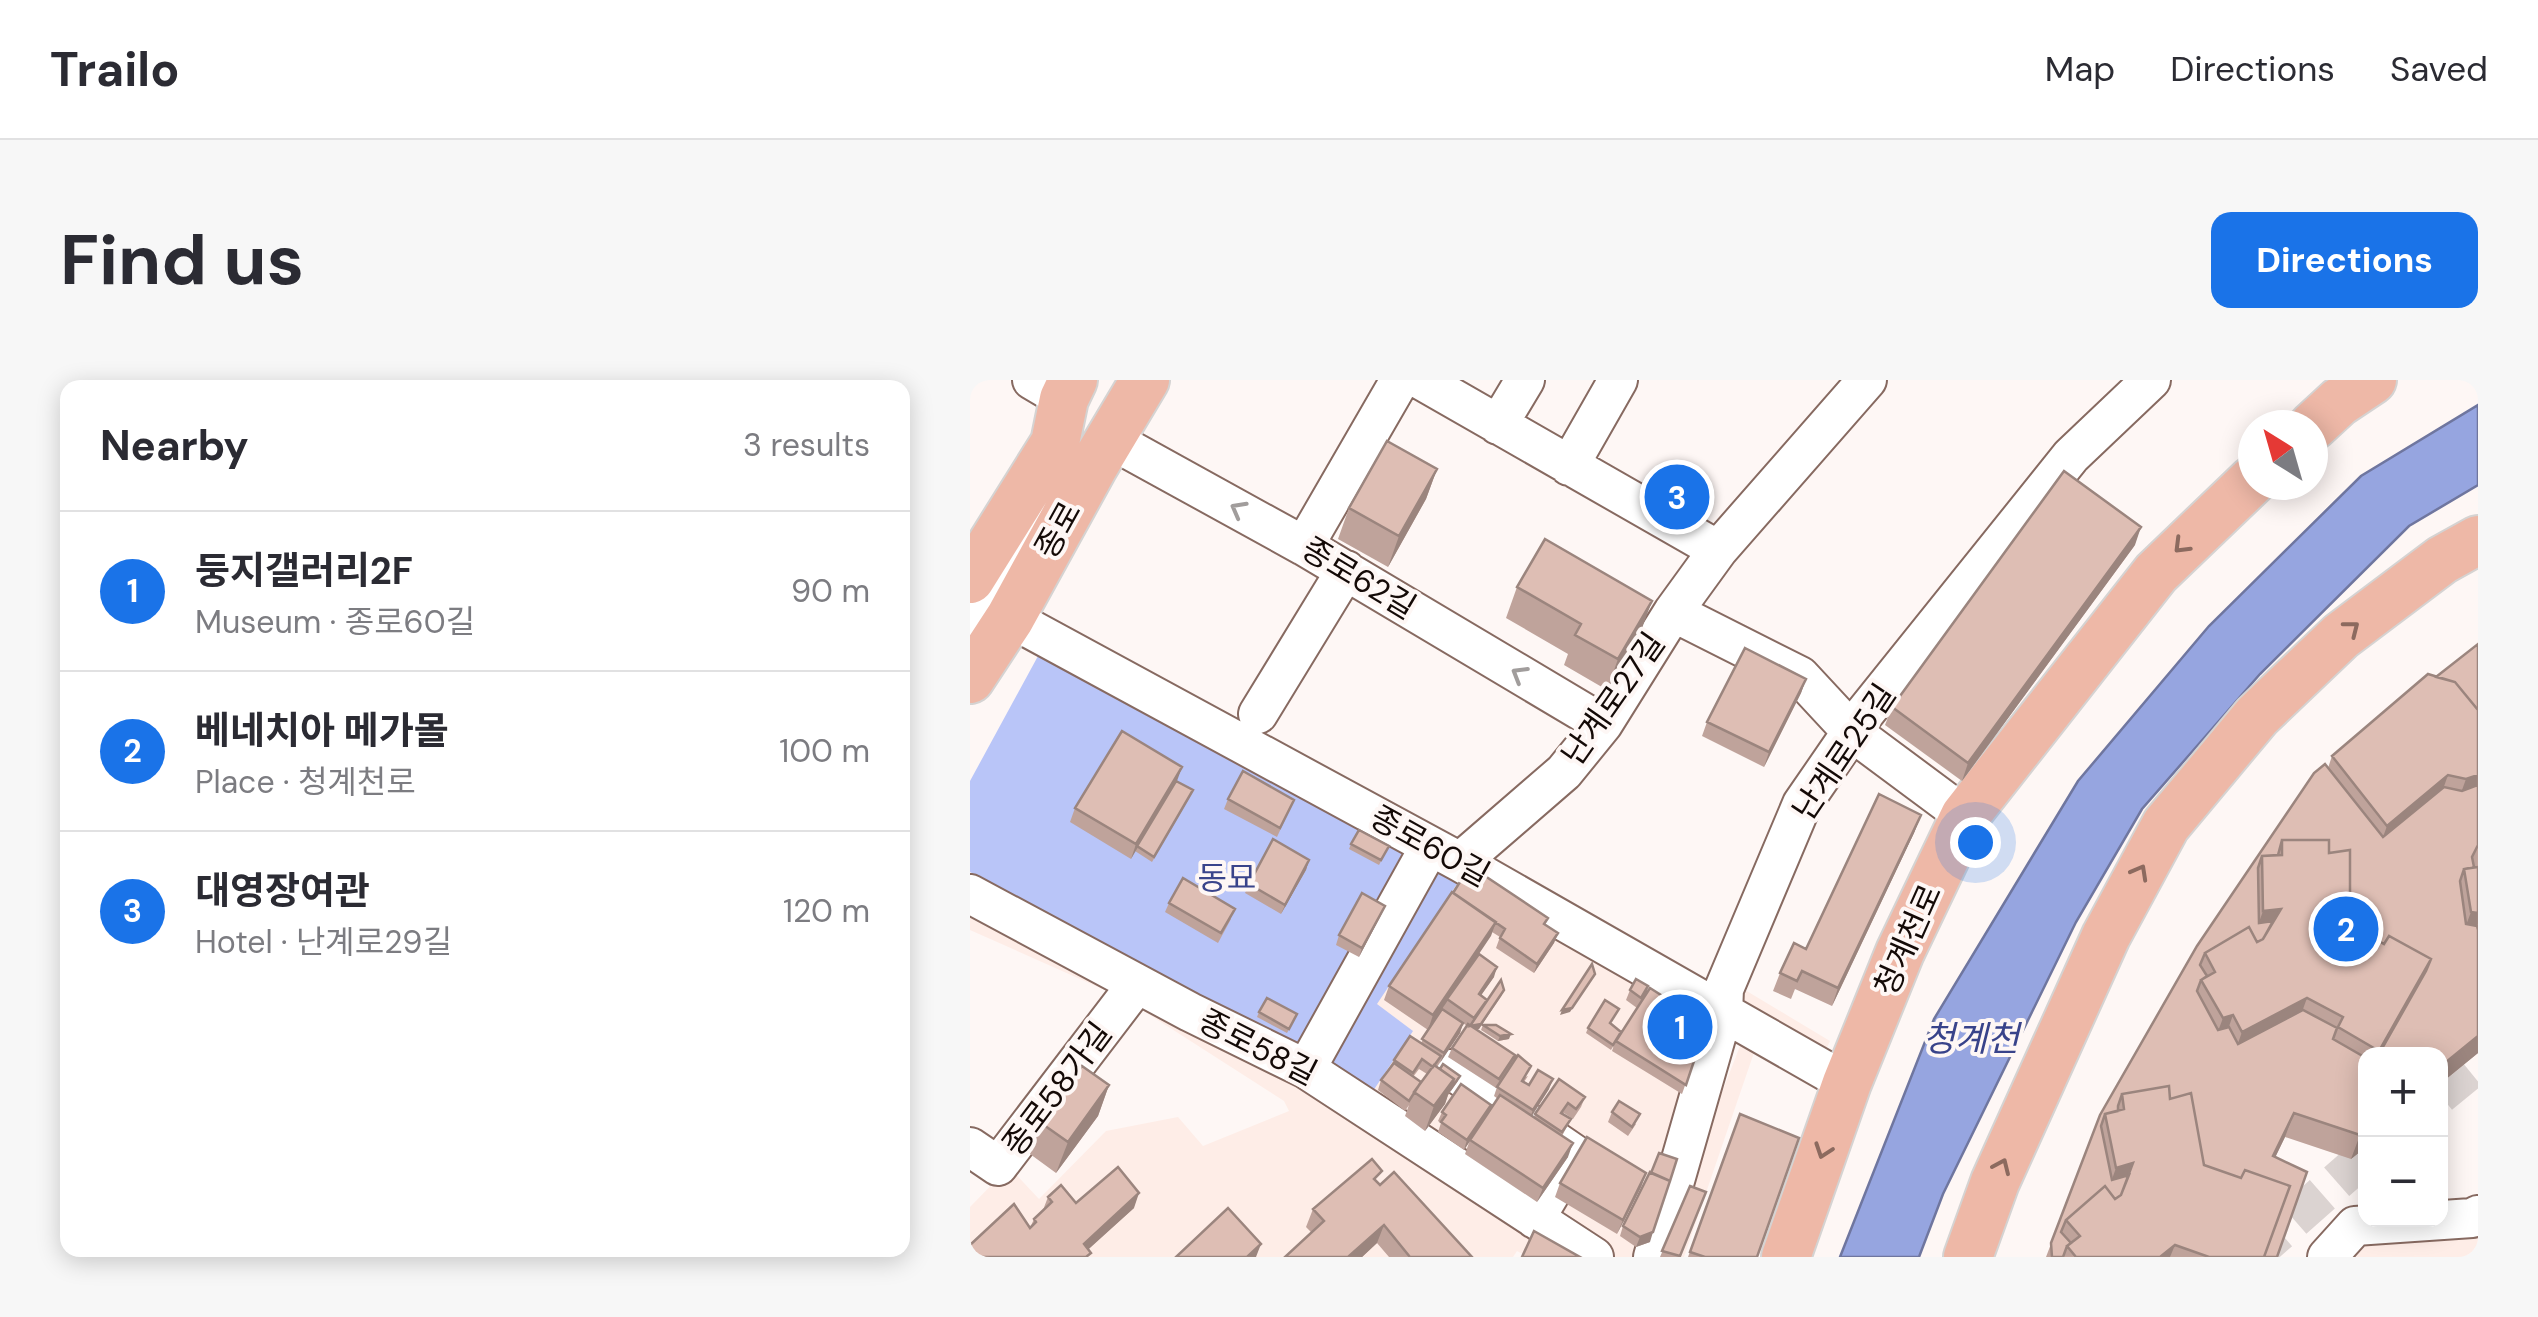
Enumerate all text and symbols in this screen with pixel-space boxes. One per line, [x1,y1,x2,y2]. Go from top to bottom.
text: Trailo [50,38,179,101]
text: Map [2045,46,2115,92]
text: Directions [2170,46,2335,92]
text: Saved [2390,46,2488,92]
button: Directions [2211,212,2478,308]
text: Find us [60,215,304,306]
north arrow [2238,410,2328,500]
text: Nearby [100,418,249,473]
text: 3 results [743,424,870,466]
pin: 3 [1644,460,1710,534]
street label: 종로 [1025,494,1091,566]
one-way arrow [1231,502,1249,522]
street label: 종로62길 [1294,528,1424,628]
one-way arrow [2175,535,2193,553]
text: 둥지갤러리2F [195,546,413,596]
text: 1 [127,570,138,612]
text: 90 m [791,570,870,612]
text: Museum · 종로60길 [195,601,475,643]
one-way arrow [2341,622,2359,639]
street label: 난계로27길 [1552,624,1674,774]
one-way arrow [1512,667,1530,686]
street label: 난계로25길 [1783,676,1905,828]
text: 베네치아 메가몰 [195,706,449,756]
text: 2 [123,730,142,772]
text: 100 m [779,730,870,772]
text: Place · 청계천로 [195,761,416,803]
street label: 종로60길 [1363,796,1497,896]
your location [1950,817,2001,868]
park label: 동묘 [1198,857,1256,899]
one-way arrow [2128,864,2148,882]
text: 대영장여관 [195,866,370,916]
street label: 청계천로 [1865,878,1951,1002]
text: 3 [123,890,142,932]
text: 120 m [783,890,870,932]
pin: 2 [2314,892,2378,966]
text: Hotel · 난계로29길 [195,921,452,963]
pin: 1 [1648,990,1712,1064]
street label: 종로58길 [1192,999,1324,1095]
street label: 종로58가길 [993,1014,1121,1164]
water label: 청계천 [1923,1016,2023,1062]
map controls [2358,1047,2448,1227]
button: + [2358,1047,2448,1137]
button: − [2358,1137,2448,1227]
one-way arrow [1814,1141,1835,1158]
one-way arrow [1990,1158,2010,1176]

